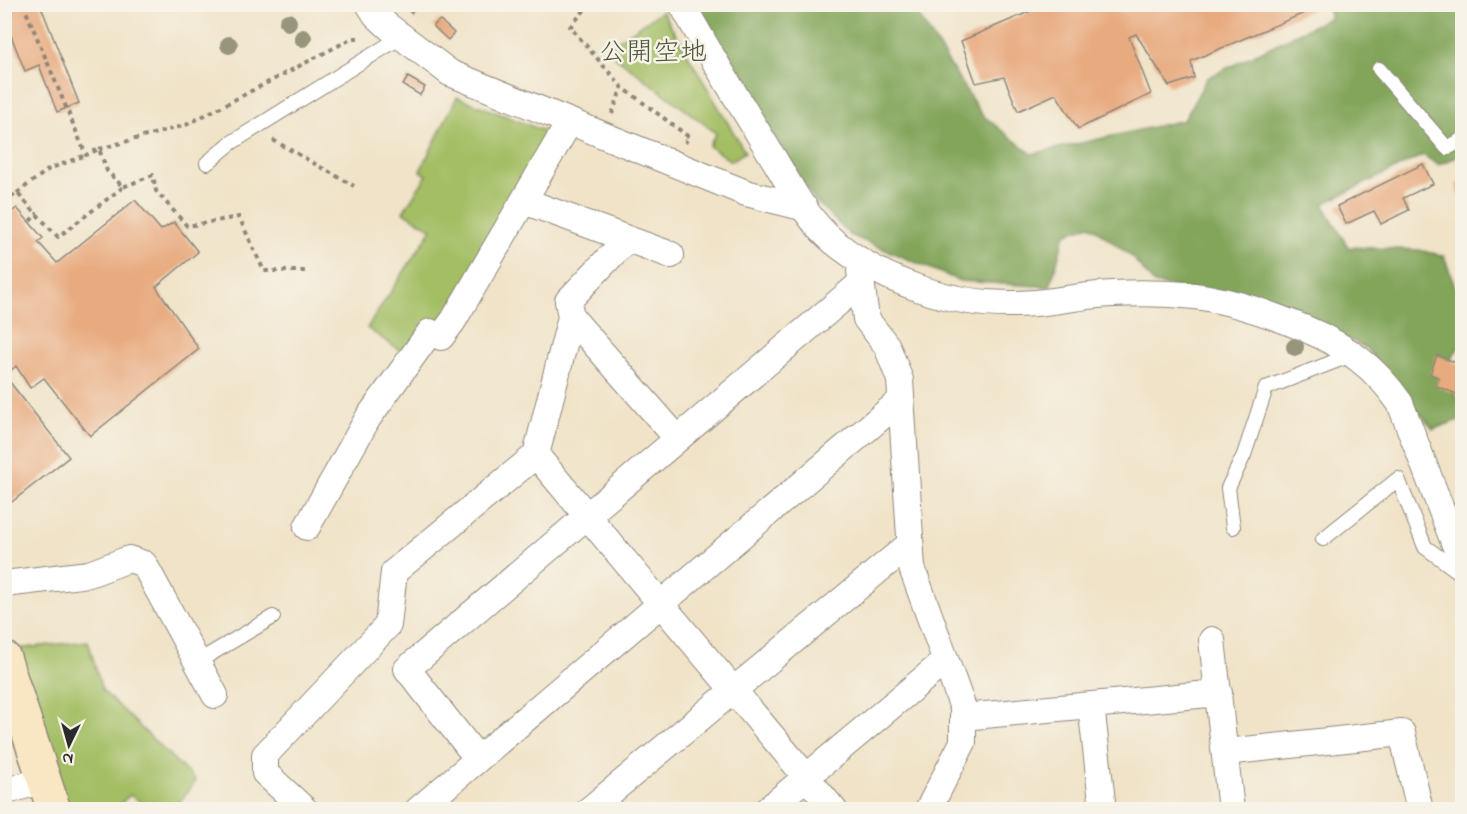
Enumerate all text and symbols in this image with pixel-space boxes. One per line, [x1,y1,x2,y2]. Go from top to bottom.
park label: 公開空地 [599,34,707,73]
north arrow [39,715,99,775]
text: N [61,746,74,770]

